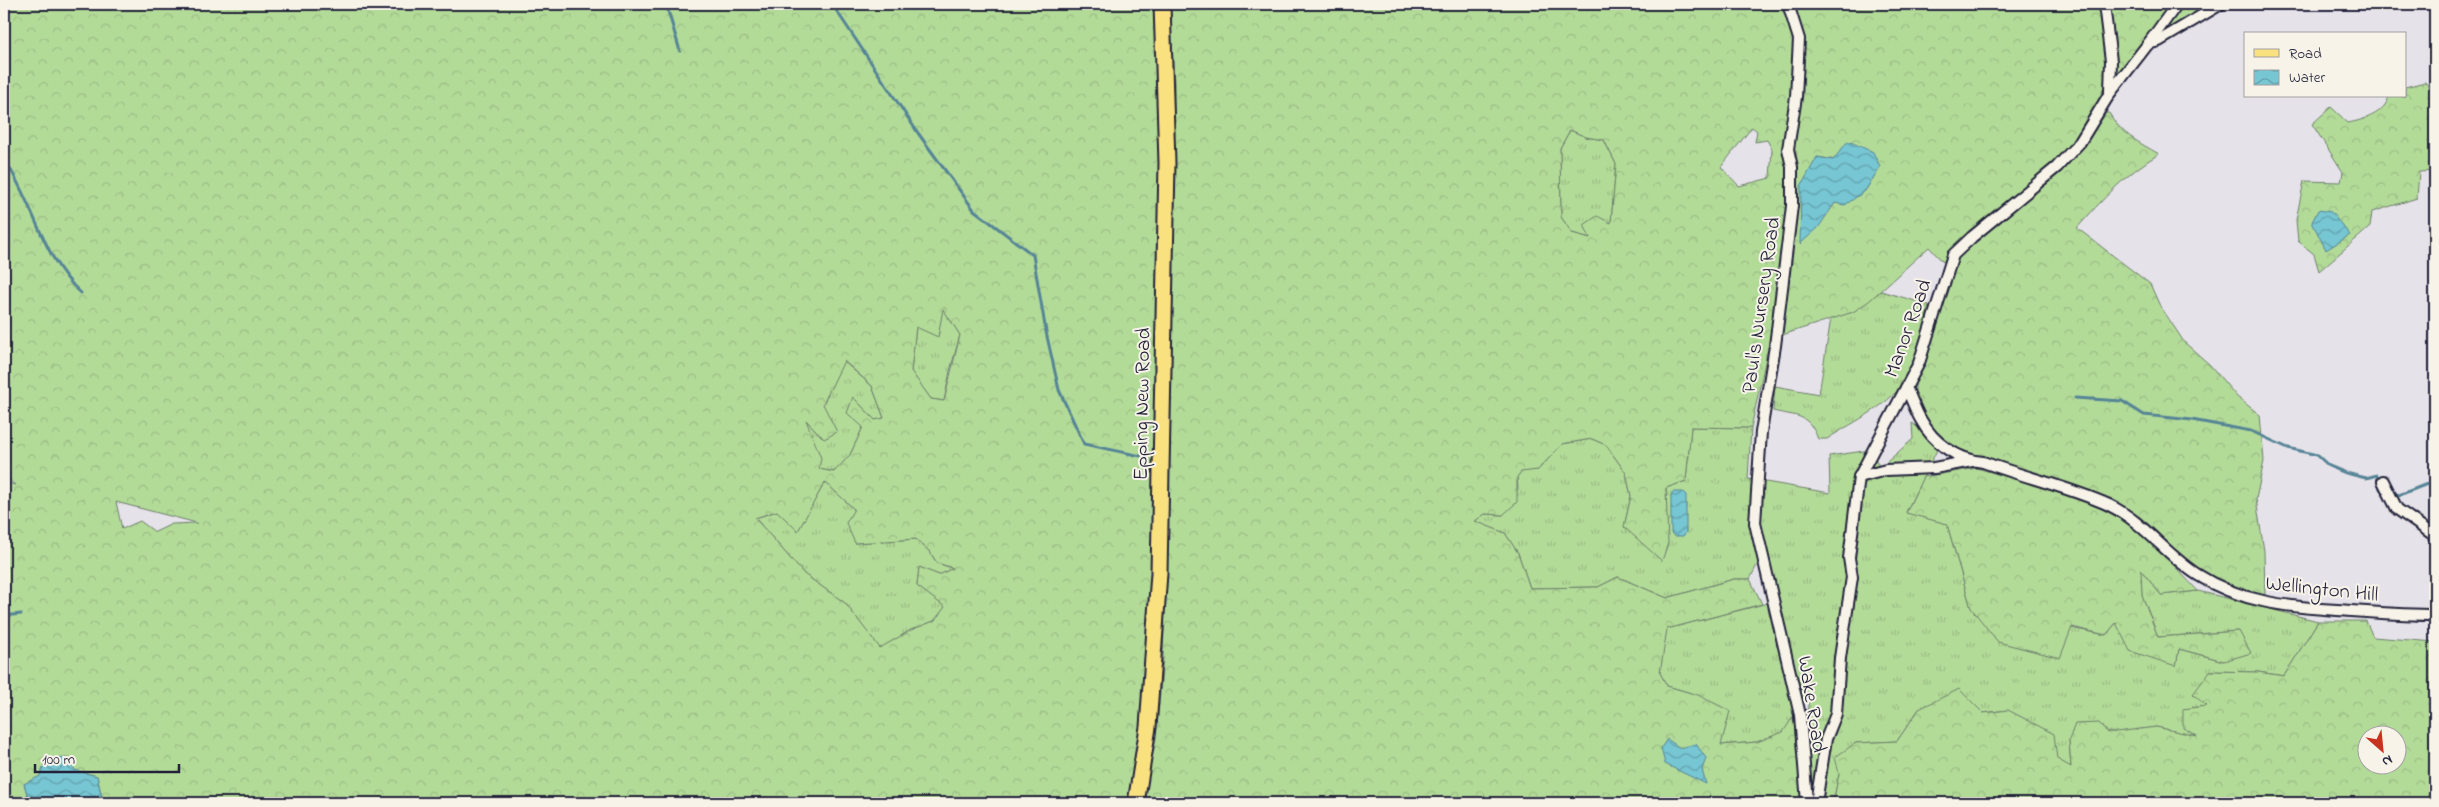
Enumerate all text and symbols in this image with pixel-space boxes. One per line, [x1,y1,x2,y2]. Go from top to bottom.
legend [2244,32,2406,98]
text: Road [2289,43,2322,65]
text: Water [2289,67,2325,89]
street label: Paul's Nursery Road [1735,215,1791,396]
street label: Manor Road [1877,275,1941,382]
street label: Epping New Road [1127,327,1161,481]
street label: Wellington Hill [2264,569,2380,613]
street label: Wake Road [1789,654,1833,755]
north arrow [2356,724,2406,774]
scale bar [35,742,179,774]
text: 100 m [42,749,75,771]
text: N [2378,749,2396,772]

